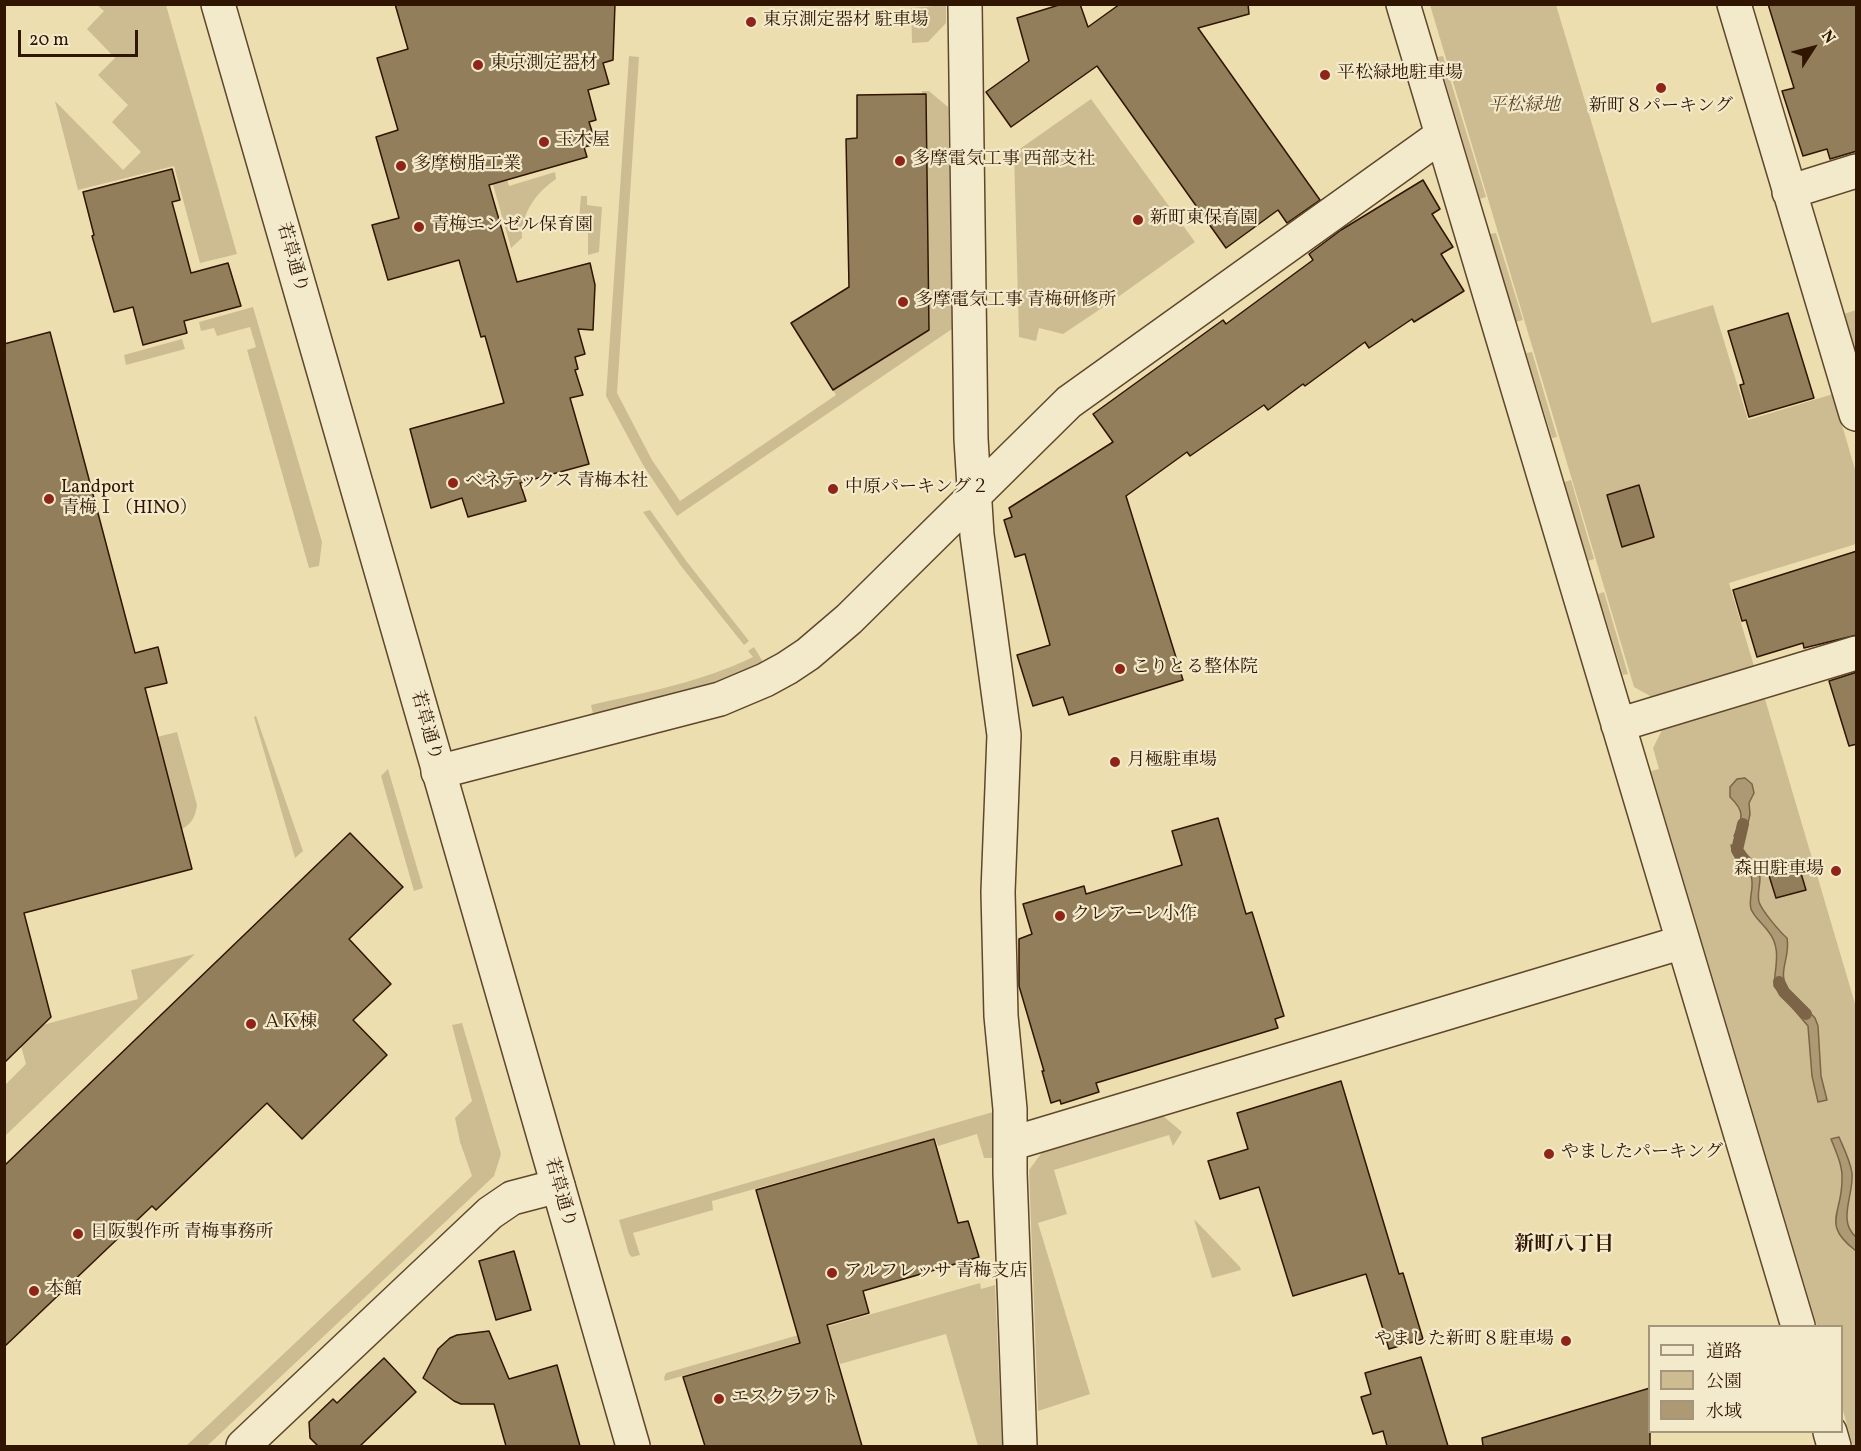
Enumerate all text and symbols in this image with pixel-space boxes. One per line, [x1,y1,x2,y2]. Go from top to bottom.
place label: 東京測定器材 駐車場 [763,11,929,33]
marker: 東京測定器材 駐車場 [744,15,758,29]
scale bar [21,18,141,56]
north arrow [1783,18,1843,78]
text: N [1815,26,1840,49]
text: 20 m [29,28,69,53]
place label: 東京測定器材 [490,54,598,76]
marker: 東京測定器材 [471,58,485,72]
place label: 平松緑地駐車場 [1337,64,1463,86]
marker: 平松緑地駐車場 [1318,68,1332,82]
marker: 新町８パーキング [1654,81,1668,95]
park label: 平松緑地 [1488,96,1560,118]
place label: 新町８パーキング [1589,97,1733,119]
place label: 玉木屋 [556,131,610,153]
marker: 玉木屋 [537,135,551,149]
place label: 多摩電気工事 西部支社 [912,150,1096,172]
marker: 多摩電気工事 西部支社 [893,154,907,168]
place label: 多摩樹脂工業 [413,155,521,177]
marker: 多摩樹脂工業 [394,159,408,173]
place label: 新町東保育園 [1150,209,1258,231]
marker: 新町東保育園 [1131,213,1145,227]
place label: 青梅エンゼル保育園 [431,216,593,238]
street label: 若草通り [271,220,311,296]
marker: 青梅エンゼル保育園 [412,220,426,234]
place label: 多摩電気工事 青梅研修所 [915,291,1117,313]
marker: 多摩電気工事 青梅研修所 [896,295,910,309]
place label: ベネテックス 青梅本社 [465,472,649,494]
marker: ベネテックス 青梅本社 [446,476,460,490]
place label: Landport 青梅Ⅰ（HINO） [61,478,197,520]
place label: 中原パーキング２ [845,478,989,500]
marker: 中原パーキング２ [826,482,840,496]
marker: Landport 青梅Ⅰ（HINO） [42,492,56,506]
place label: こりとる整体院 [1132,658,1258,680]
marker: こりとる整体院 [1113,662,1127,676]
street label: 若草通り [405,688,445,764]
place label: 月極駐車場 [1127,751,1217,773]
marker: 月極駐車場 [1108,755,1122,769]
place label: 森田駐車場 [1734,860,1824,882]
marker: 森田駐車場 [1829,864,1843,878]
place label: クレアーレ小作 [1072,905,1197,927]
marker: クレアーレ小作 [1053,909,1067,923]
place label: ＡＫ棟 [263,1013,317,1035]
marker: ＡＫ棟 [244,1017,258,1031]
place label: やましたパーキング [1561,1143,1723,1165]
marker: やましたパーキング [1542,1147,1556,1161]
street label: 若草通り [539,1155,579,1231]
place label: 日阪製作所 青梅事務所 [90,1223,274,1245]
marker: 日阪製作所 青梅事務所 [71,1227,85,1241]
district label: 新町八丁目 [1514,1234,1614,1258]
place label: アルフレッサ 青梅支店 [844,1262,1028,1284]
marker: アルフレッサ 青梅支店 [825,1266,839,1280]
place label: 本館 [46,1280,82,1302]
marker: 本館 [27,1284,41,1298]
legend [1648,1325,1843,1433]
place label: やました新町８駐車場 [1374,1330,1554,1352]
marker: やました新町８駐車場 [1559,1334,1573,1348]
text: 道路 [1706,1340,1742,1365]
text: 公園 [1706,1370,1742,1395]
place label: エスクラフト [731,1388,839,1410]
marker: エスクラフト [712,1392,726,1406]
text: 水域 [1706,1400,1742,1425]

